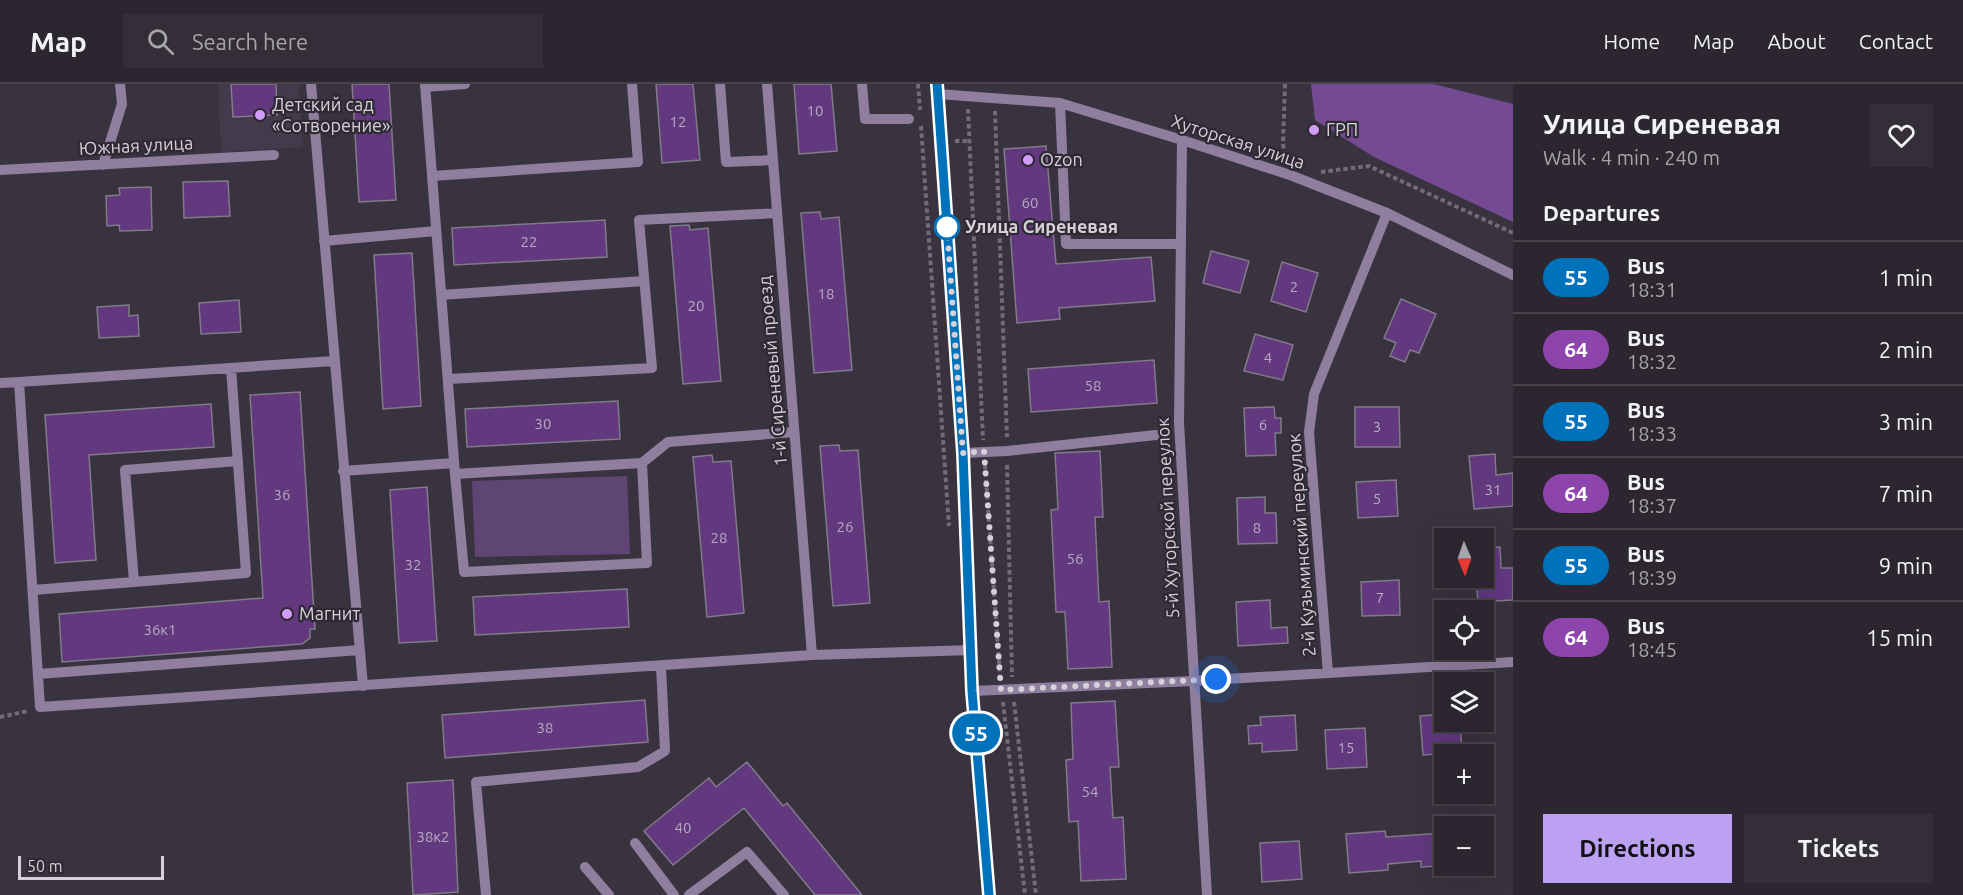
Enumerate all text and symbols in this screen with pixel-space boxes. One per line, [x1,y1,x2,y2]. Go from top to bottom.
search box [123,14,543,68]
icon: search [144,25,177,58]
text: Map [30,26,87,57]
text: Search here [192,29,308,54]
text: Home [1603,29,1660,53]
text: Map [1693,29,1734,53]
text: About [1767,29,1826,53]
text: Contact [1859,29,1933,53]
place label: Детский сад «Сотворение» [272,94,390,135]
house number: 10 [807,102,823,119]
button: heart [1870,104,1933,167]
marker: Детский сад «Сотворение» [253,108,267,122]
text: Улица Сиреневая [1543,108,1781,139]
street label: Хуторская улица [1169,110,1308,172]
house number: 12 [670,113,686,130]
place label: ГРП [1326,119,1358,139]
marker: ГРП [1307,123,1321,137]
street label: Южная улица [78,132,194,158]
text: Walk · 4 min · 240 m [1543,146,1720,169]
place label: Ozon [1040,149,1083,169]
marker: Ozon [1021,153,1035,167]
house number: 60 [1022,194,1038,211]
text: Departures [1543,200,1660,225]
marker: Улица Сиреневая [934,214,960,240]
place label: Улица Сиреневая [965,216,1118,236]
house number: 22 [521,233,537,250]
text: Bus [1627,253,1665,278]
text: 55 [1564,265,1588,289]
text: 1 min [1879,265,1933,290]
street label: 1-й Сиреневый проезд [754,274,790,467]
house number: 2 [1290,278,1298,295]
text: 18:31 [1627,278,1677,301]
house number: 18 [818,285,834,302]
house number: 20 [688,297,704,314]
text: Bus [1627,325,1665,350]
text: 64 [1564,337,1588,361]
text: 2 min [1879,337,1933,362]
house number: 4 [1264,349,1272,366]
text: 18:32 [1627,350,1677,373]
house number: 58 [1085,377,1101,394]
text: Bus [1627,397,1665,422]
text: 55 [1564,409,1588,433]
text: 3 min [1879,409,1933,434]
house number: 30 [535,415,551,432]
house number: 6 [1259,416,1267,433]
street label: 5-й Хуторской переулок [1152,417,1182,619]
house number: 3 [1373,418,1381,435]
text: 18:33 [1627,422,1677,445]
street label: 2-й Кузьминский переулок [1283,433,1319,657]
text: Bus [1627,469,1665,494]
house number: 31 [1485,481,1501,498]
text: 64 [1564,481,1588,505]
text: 7 min [1879,481,1933,506]
house number: 36 [274,486,290,503]
house number: 5 [1373,490,1381,507]
text: 18:37 [1627,494,1677,517]
house number: 26 [837,518,853,535]
house number: 8 [1253,519,1261,536]
north arrow [1434,528,1494,588]
map controls [1434,528,1494,876]
house number: 28 [711,529,727,546]
text: Bus [1627,541,1665,566]
house number: 56 [1067,550,1083,567]
text: 55 [1564,553,1588,577]
text: 9 min [1879,553,1933,578]
house number: 32 [405,556,421,573]
text: 18:39 [1627,566,1677,589]
house number: 7 [1376,589,1384,606]
button: locate [1434,600,1494,660]
place label: Магнит [299,603,360,623]
marker: Магнит [280,607,294,621]
text: Bus [1627,613,1665,638]
house number: 36к1 [143,621,177,638]
text: 64 [1564,625,1588,649]
text: 15 min [1866,625,1933,650]
text: 18:45 [1627,638,1677,661]
your location [1201,664,1231,694]
button: layers [1434,672,1494,732]
line badge: 55 [949,714,1003,752]
house number: 38 [537,719,553,736]
text: 55 [964,721,988,745]
house number: 15 [1338,739,1354,756]
button: + [1434,744,1494,804]
house number: 54 [1082,783,1098,800]
button: Directions [1543,814,1732,883]
button: Tickets [1744,814,1933,883]
button: − [1434,816,1494,876]
house number: 40 [675,819,691,836]
house number: 38к2 [416,828,450,845]
scale bar [18,853,164,880]
text: 50 m [27,857,63,875]

